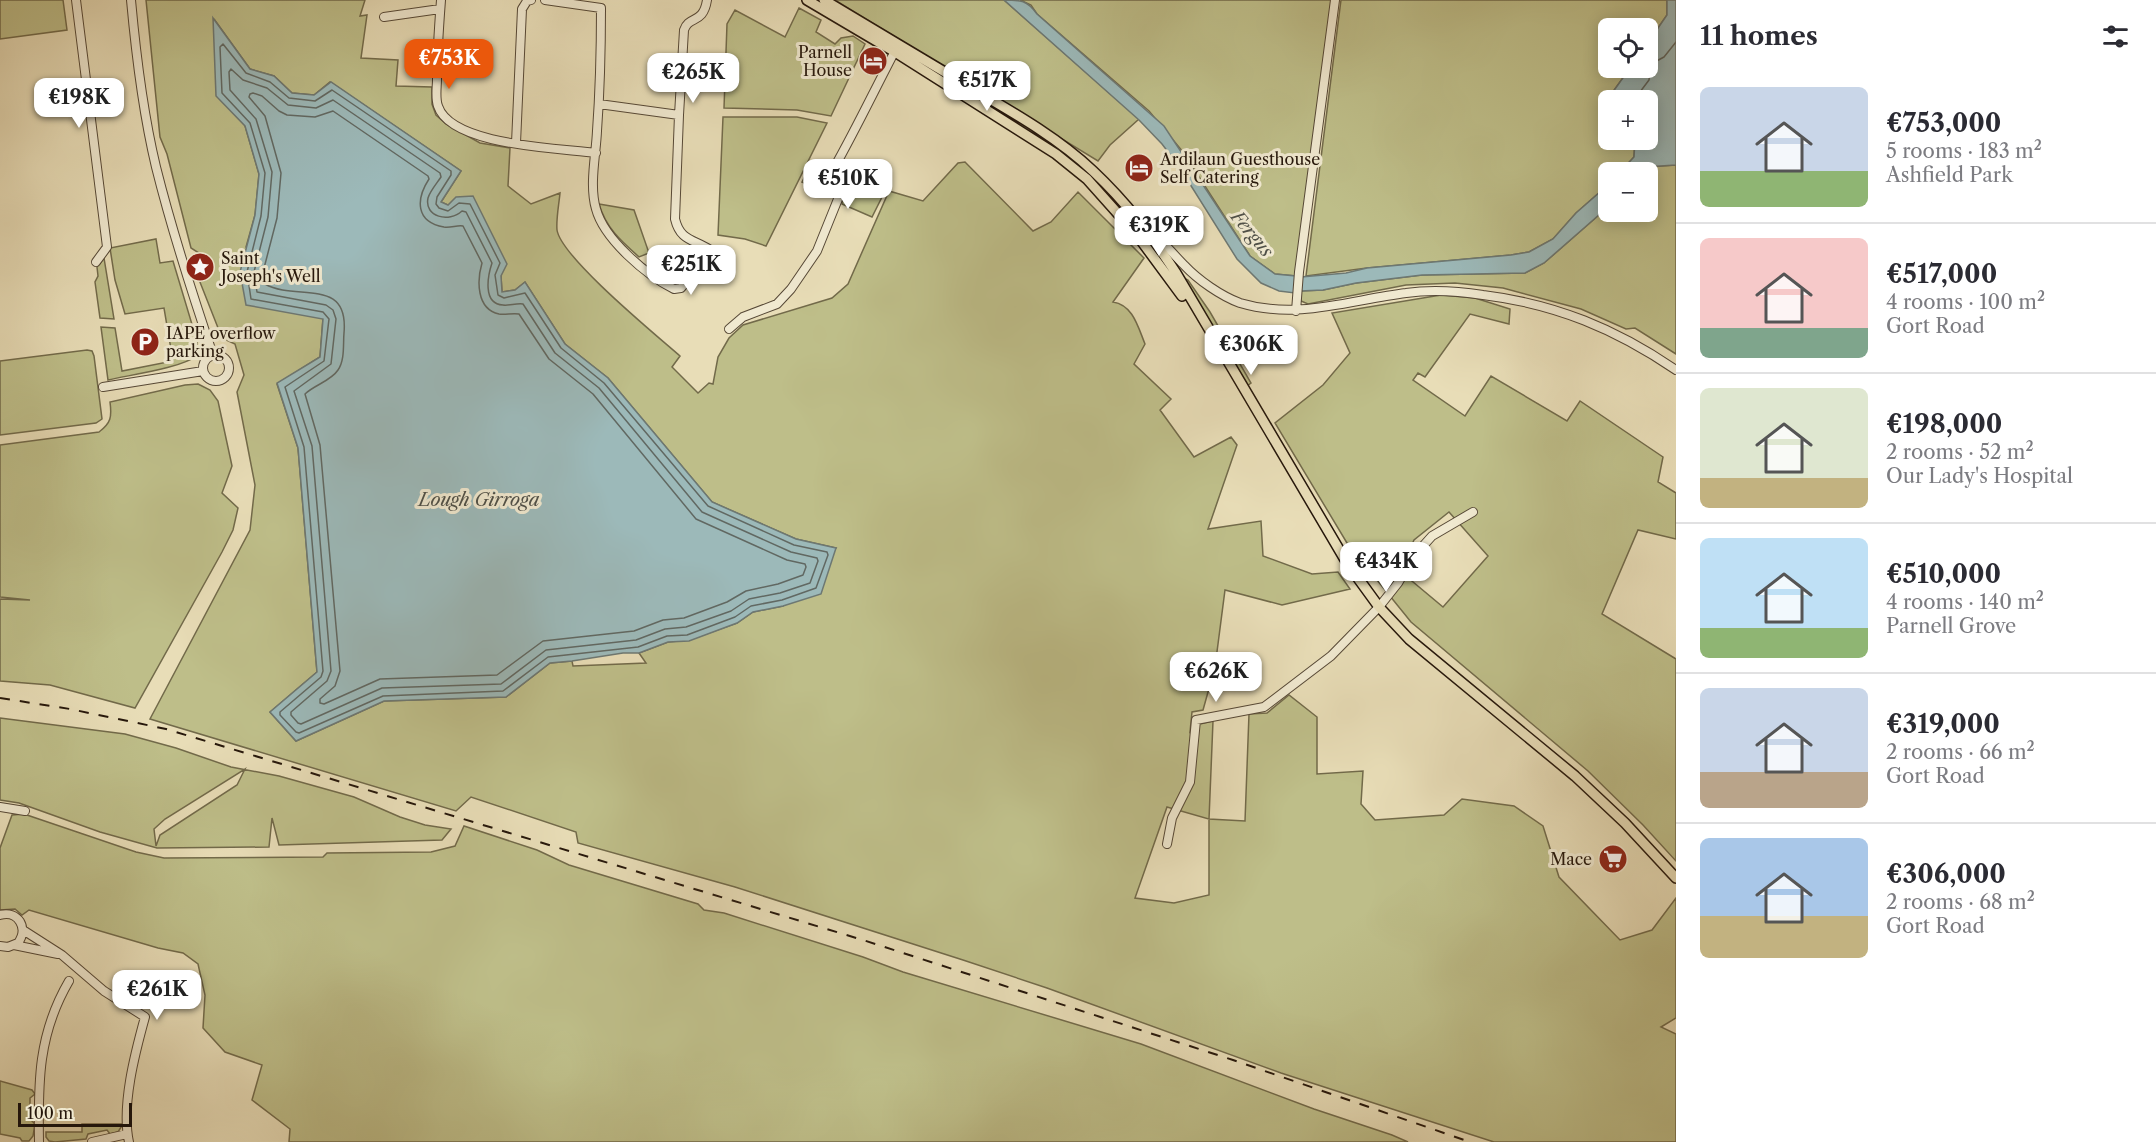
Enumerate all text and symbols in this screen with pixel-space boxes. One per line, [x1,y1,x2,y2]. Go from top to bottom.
map controls [1598,18,1658,222]
button: locate [1598,18,1658,78]
text: 11 homes [1700,20,1818,52]
icon: filters [2099,20,2132,53]
pin: €753K [407,39,491,90]
place label: Parnell House [798,42,852,80]
hotel icon: Parnell House [857,45,889,77]
text: €753K [418,46,480,70]
pin: €265K [651,53,735,104]
text: €265K [661,60,725,84]
pin: €517K [945,61,1029,112]
text: €517K [957,68,1017,92]
pin: €198K [37,78,121,129]
text: €198K [48,85,110,109]
button: + [1598,90,1658,150]
text: €753,000 [1886,107,2001,139]
icon: home [1748,111,1820,183]
text: 5 rooms · 183 m² [1886,139,2042,163]
place label: Ardilaun Guesthouse Self Catering [1159,149,1320,187]
hotel icon: Ardilaun Guesthouse Self Catering [1123,152,1155,184]
pin: €510K [806,159,890,210]
button: − [1598,162,1658,222]
text: Ashfield Park [1886,163,2013,187]
text: €510K [817,166,879,190]
water label: Fergus [1225,205,1278,262]
pin: €319K [1117,206,1201,257]
text: €319K [1129,213,1189,237]
pin: €251K [649,245,733,296]
place label: Saint Joseph's Well [218,248,321,286]
place icon: Saint Joseph's Well [184,251,216,283]
text: €251K [661,252,721,276]
text: €517,000 [1886,258,1997,290]
icon: home [1748,262,1820,334]
text: 4 rooms · 100 m² [1886,290,2045,314]
text: Gort Road [1886,314,1985,338]
place label: IAPE overflow parking [166,323,276,361]
pin: €306K [1209,325,1293,376]
parking icon: IAPE overflow parking [129,326,161,358]
text: €306K [1219,332,1283,356]
text: €198,000 [1886,408,2002,440]
icon: home [1748,412,1820,484]
text: 2 rooms · 52 m² [1886,440,2034,464]
text: Our Lady's Hospital [1886,464,2073,488]
water label: Lough Girroga [417,489,540,511]
pin: €434K [1344,542,1428,593]
text: €434K [1354,549,1418,573]
text: €510,000 [1886,558,2001,590]
icon: home [1748,562,1820,634]
text: 4 rooms · 140 m² [1886,590,2044,614]
text: Parnell Grove [1886,614,2016,638]
pin: €626K [1174,652,1258,703]
text: €626K [1184,659,1248,683]
text: €319,000 [1886,708,2000,740]
icon: home [1748,712,1820,784]
text: 2 rooms · 66 m² [1886,740,2035,764]
text: Gort Road [1886,764,1985,788]
supermarket icon: Mace [1597,843,1629,875]
place label: Mace [1550,849,1592,869]
text: €306,000 [1886,858,2006,890]
icon: home [1748,862,1820,934]
text: 2 rooms · 68 m² [1886,890,2035,914]
text: Gort Road [1886,914,1985,938]
pin: €261K [115,970,199,1021]
text: €261K [126,977,188,1001]
scale bar [18,1100,132,1128]
text: 100 m [27,1103,73,1123]

